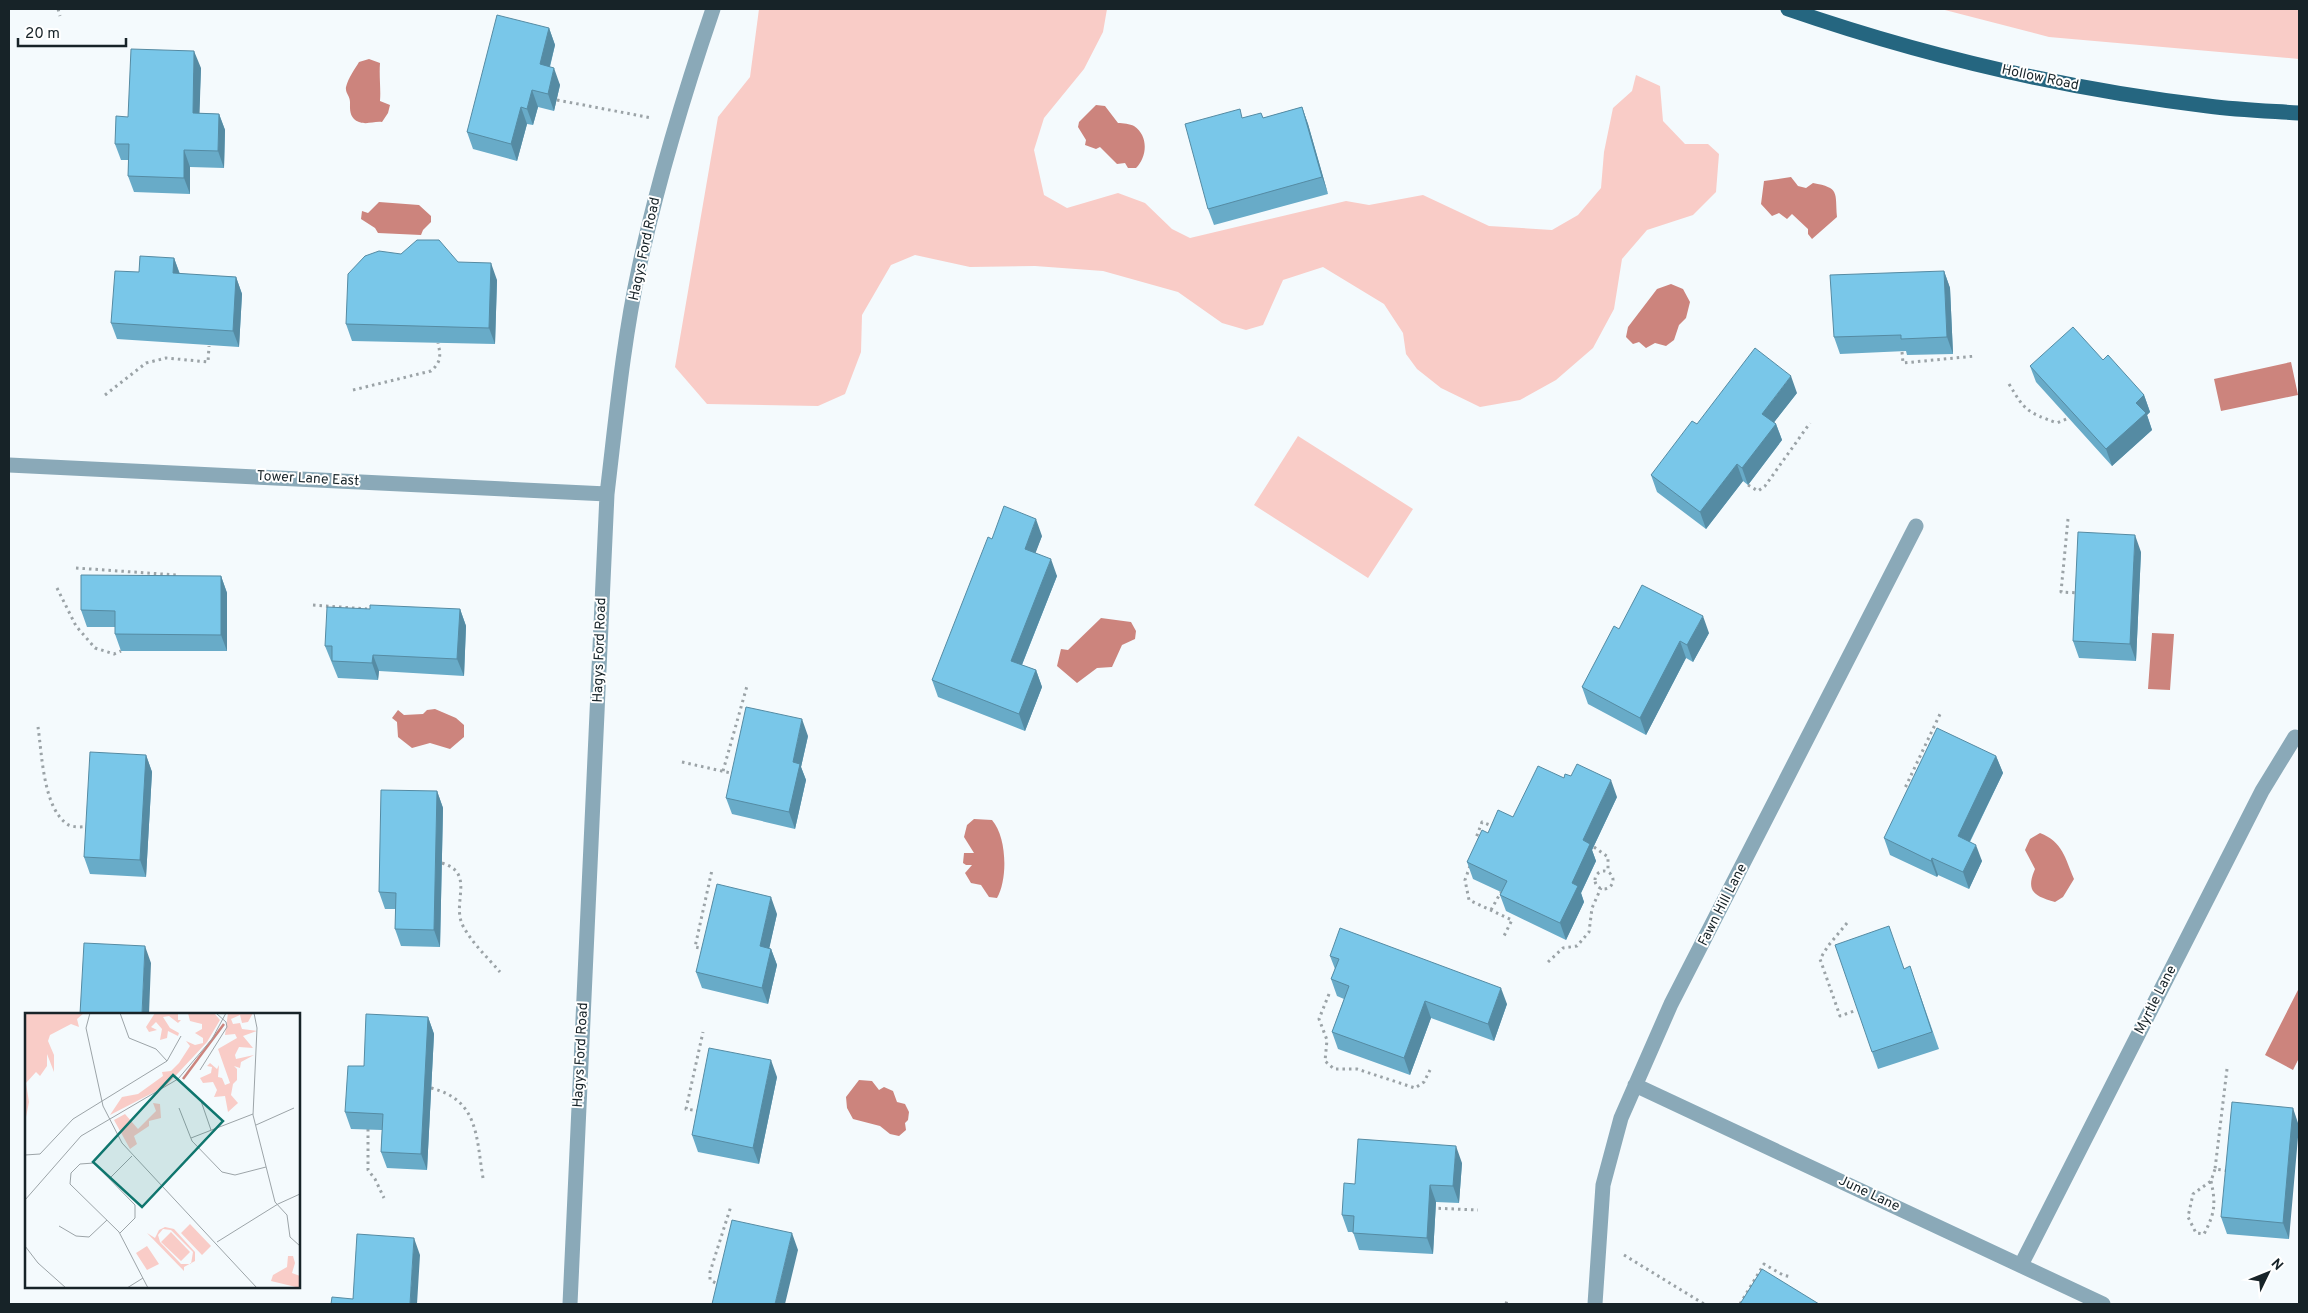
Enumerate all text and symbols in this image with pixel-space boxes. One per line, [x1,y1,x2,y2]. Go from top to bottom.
scale bar [18,15,125,47]
text: 20 m [25,25,60,44]
street label: Hollow Road [2000,62,2080,94]
street label: Hagys Ford Road [626,196,664,302]
street label: Tower Lane East [256,468,360,490]
street label: Hagys Ford Road [590,597,610,703]
street label: Fawn Hill Lane [1695,861,1751,949]
street label: Myrtle Lane [2131,963,2181,1037]
street label: Hagys Ford Road [570,1002,592,1108]
inset map [25,1013,300,1288]
street label: June Lane [1836,1172,1902,1216]
north arrow [2243,1248,2293,1298]
text: N [2267,1256,2286,1275]

